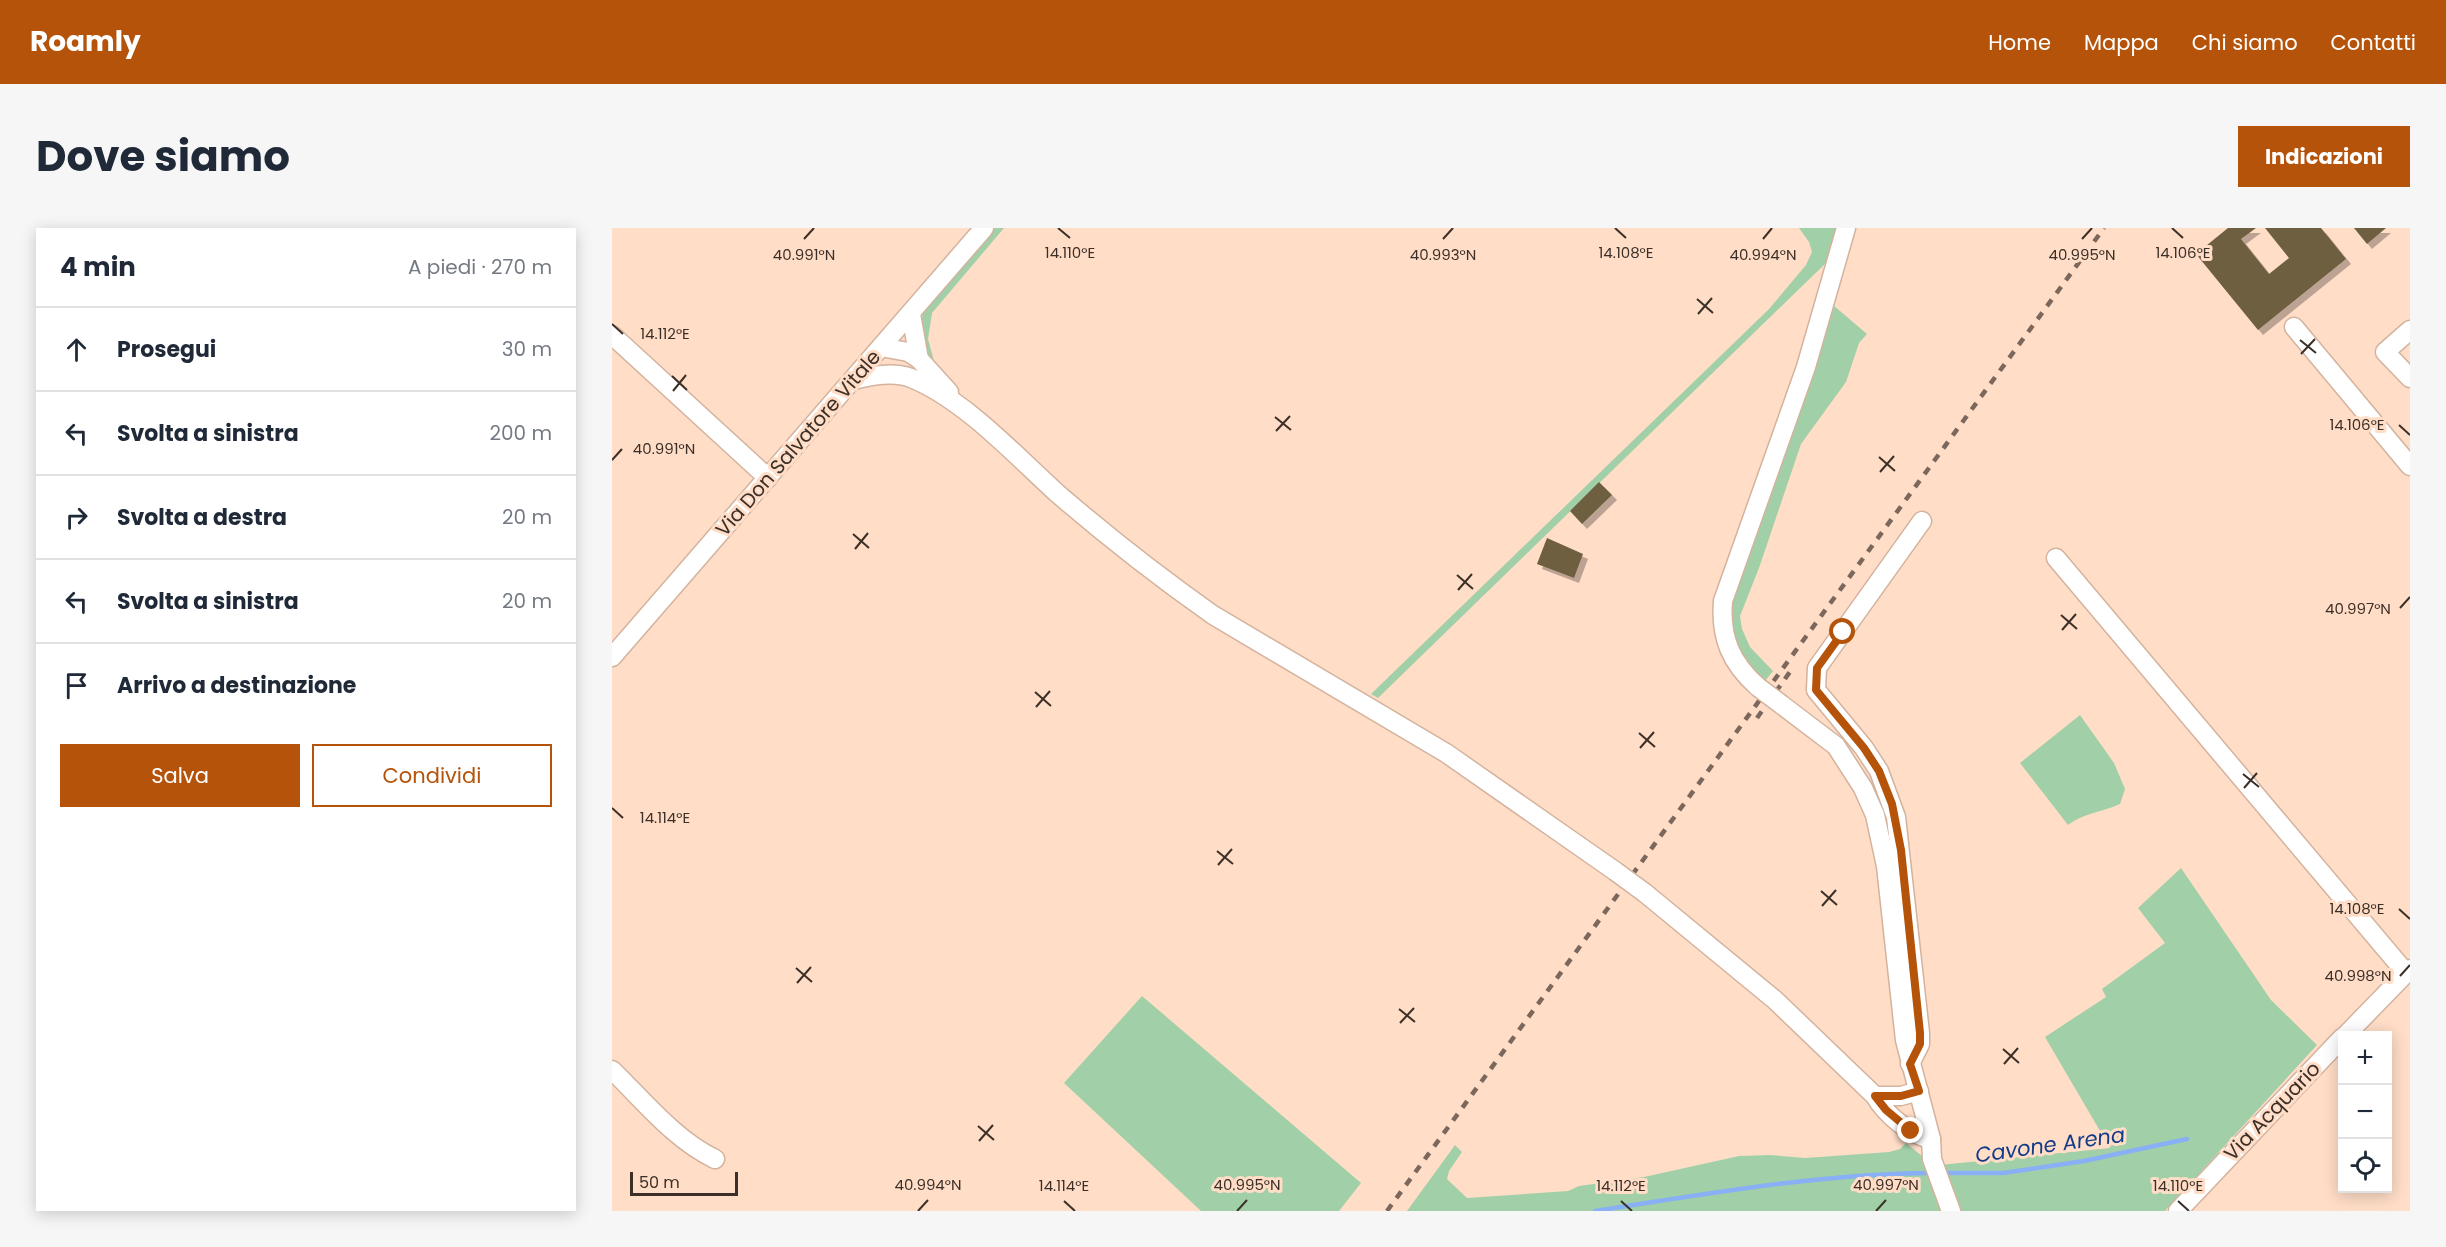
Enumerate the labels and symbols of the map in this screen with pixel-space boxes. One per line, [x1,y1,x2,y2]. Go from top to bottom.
text: 14.110°E [1045,242,1095,263]
text: 14.108°E [1599,242,1653,263]
text: 14.106°E [2156,242,2210,263]
text: 40.991°N [773,244,835,265]
text: 40.993°N [1410,244,1476,265]
text: 40.994°N [1729,244,1797,265]
text: 40.995°N [2048,244,2116,265]
text: 14.112°E [640,323,690,344]
street label: Via Don Salvatore Vitale [709,344,887,542]
text: 14.106°E [2330,414,2384,435]
text: 40.991°N [633,438,695,459]
text: 40.997°N [2325,598,2391,619]
route start [1829,618,1855,644]
text: 14.114°E [640,807,690,828]
text: 14.108°E [2330,898,2384,919]
text: 40.998°N [2324,965,2392,986]
street label: Via Acquario [2217,1055,2327,1167]
route end [1897,1117,1923,1143]
water label: Cavone Arena [1973,1120,2127,1169]
scale bar [630,1169,738,1196]
text: 40.994°N [894,1174,962,1195]
text: 40.995°N [1213,1174,1281,1195]
text: 40.997°N [1853,1174,1919,1195]
text: 14.114°E [1039,1175,1089,1196]
text: 14.112°E [1596,1175,1646,1196]
text: 14.110°E [2153,1175,2203,1196]

